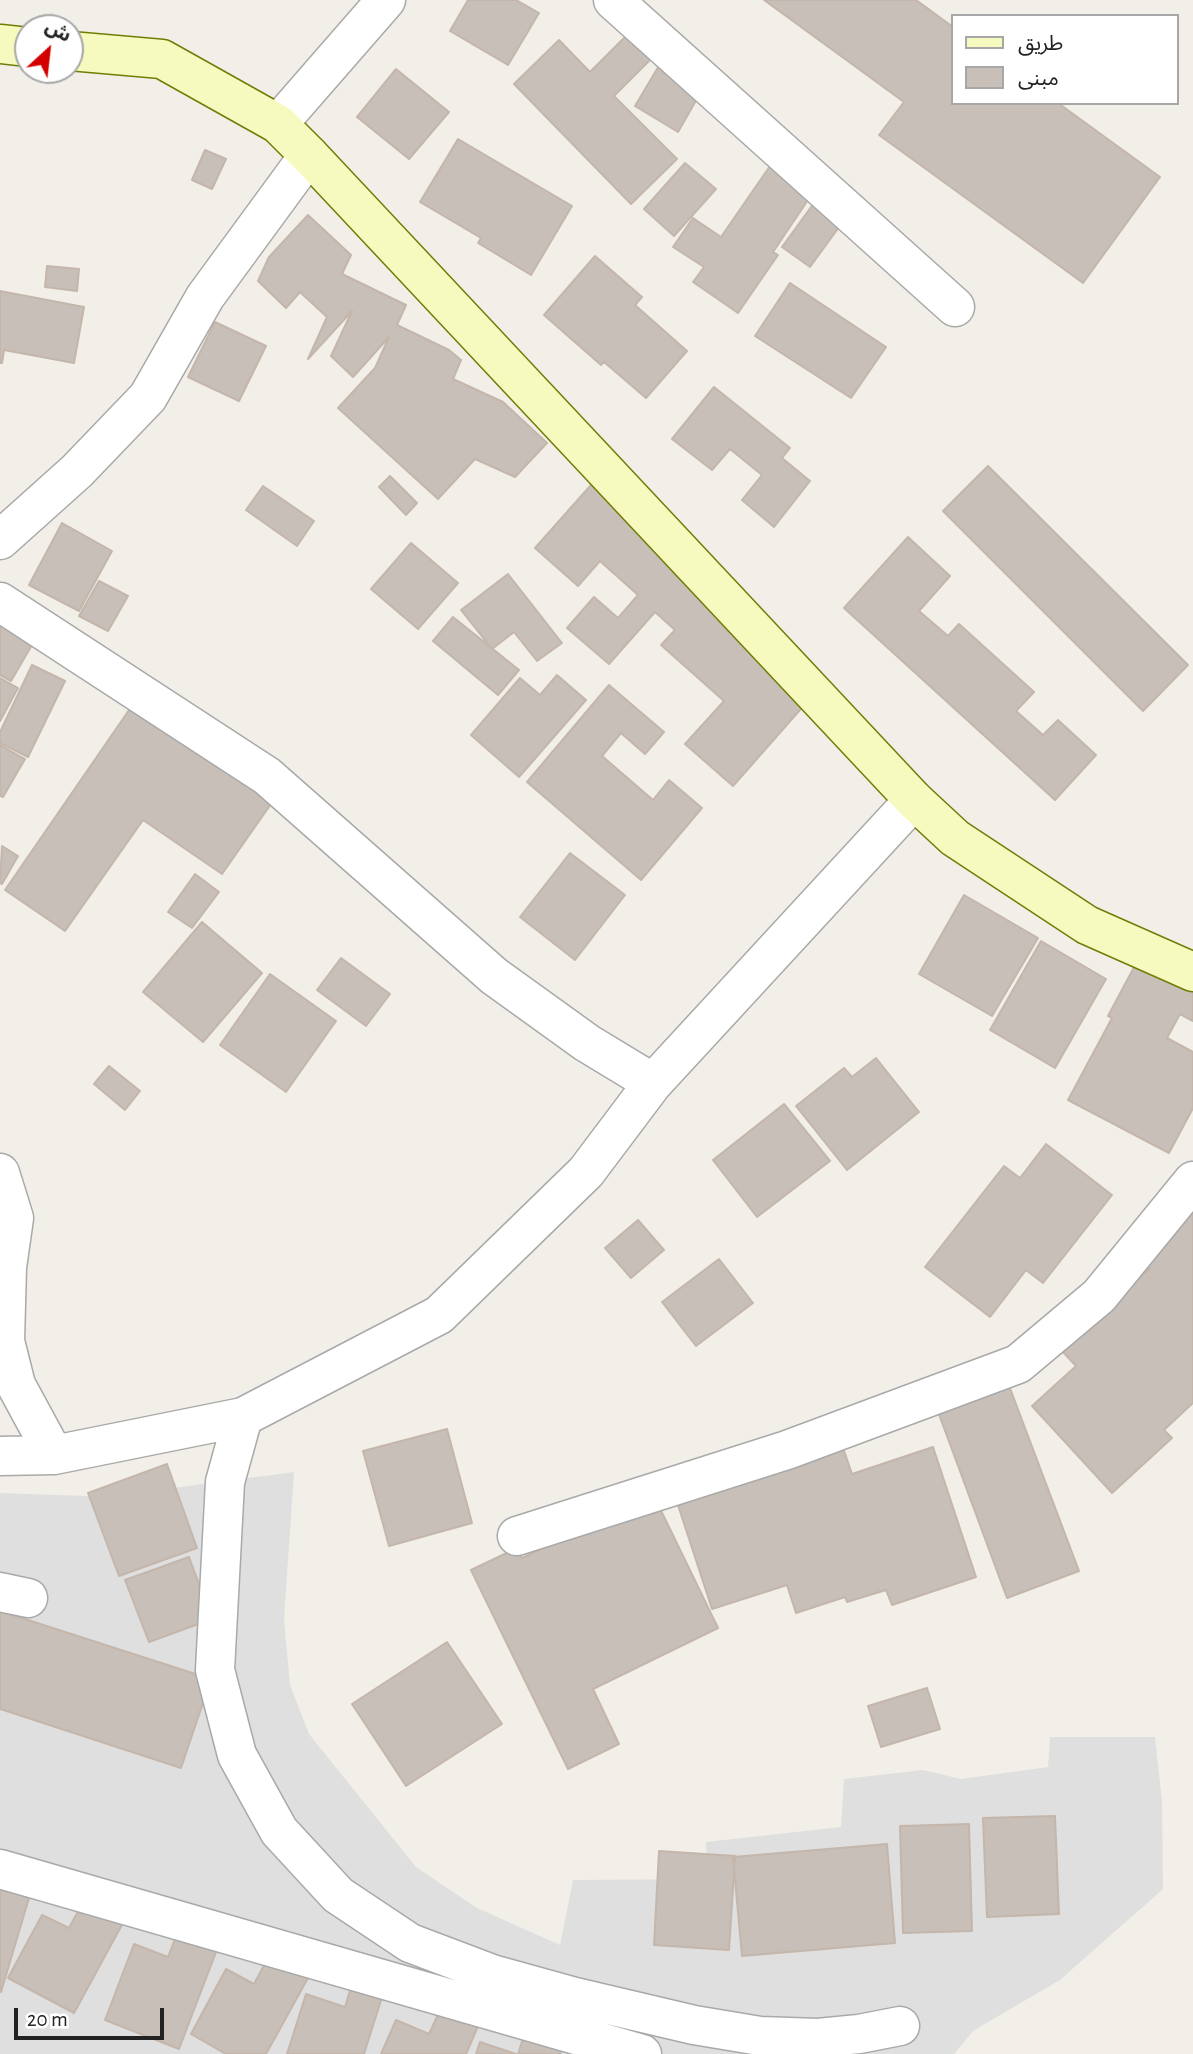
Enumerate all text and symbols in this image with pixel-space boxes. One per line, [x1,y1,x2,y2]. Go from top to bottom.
north arrow [14,14,84,84]
legend [951,14,1179,105]
text: ش [42,17,74,46]
text: طريق [1018,33,1063,54]
text: مبنى [1018,68,1059,89]
scale bar [18,1994,168,2038]
text: 20 m [27,2009,68,2030]

